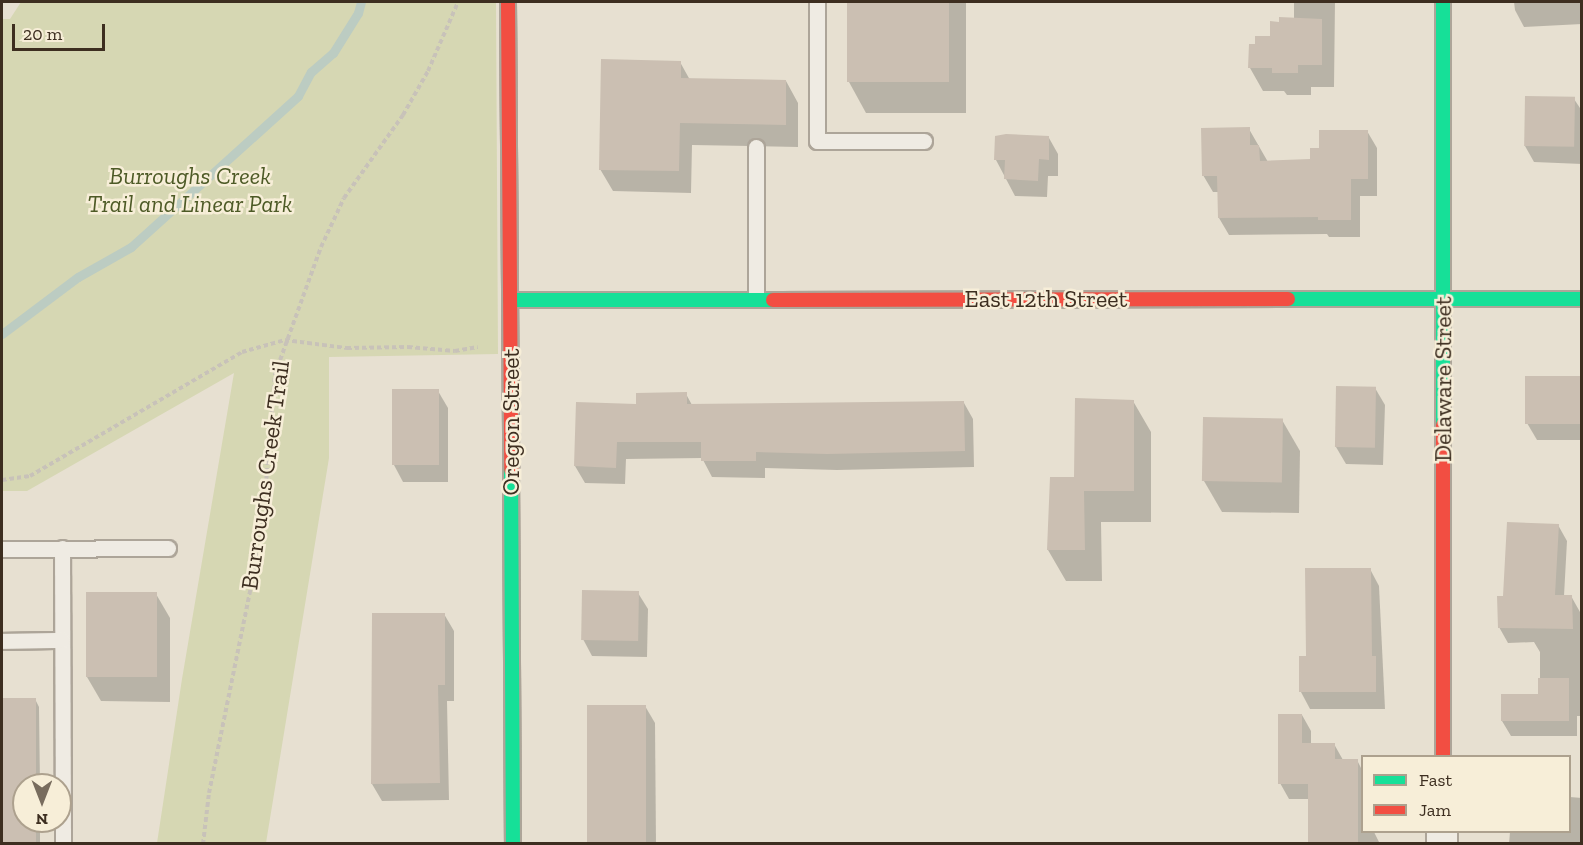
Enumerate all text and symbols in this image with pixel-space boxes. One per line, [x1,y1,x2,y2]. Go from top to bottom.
scale bar [15,12,108,50]
text: 20 m [23,23,62,45]
park label: Burroughs Creek Trail and Linear Park [87,162,293,218]
street label: East 12th Street [964,285,1128,313]
street label: Delaware Street [1429,296,1457,462]
street label: Oregon Street [497,349,525,495]
street label: Burroughs Creek Trail [235,358,295,592]
legend [1361,755,1571,833]
text: Fast [1419,769,1452,791]
north arrow [12,773,72,833]
text: Jam [1419,799,1451,821]
text: N [36,810,48,829]

